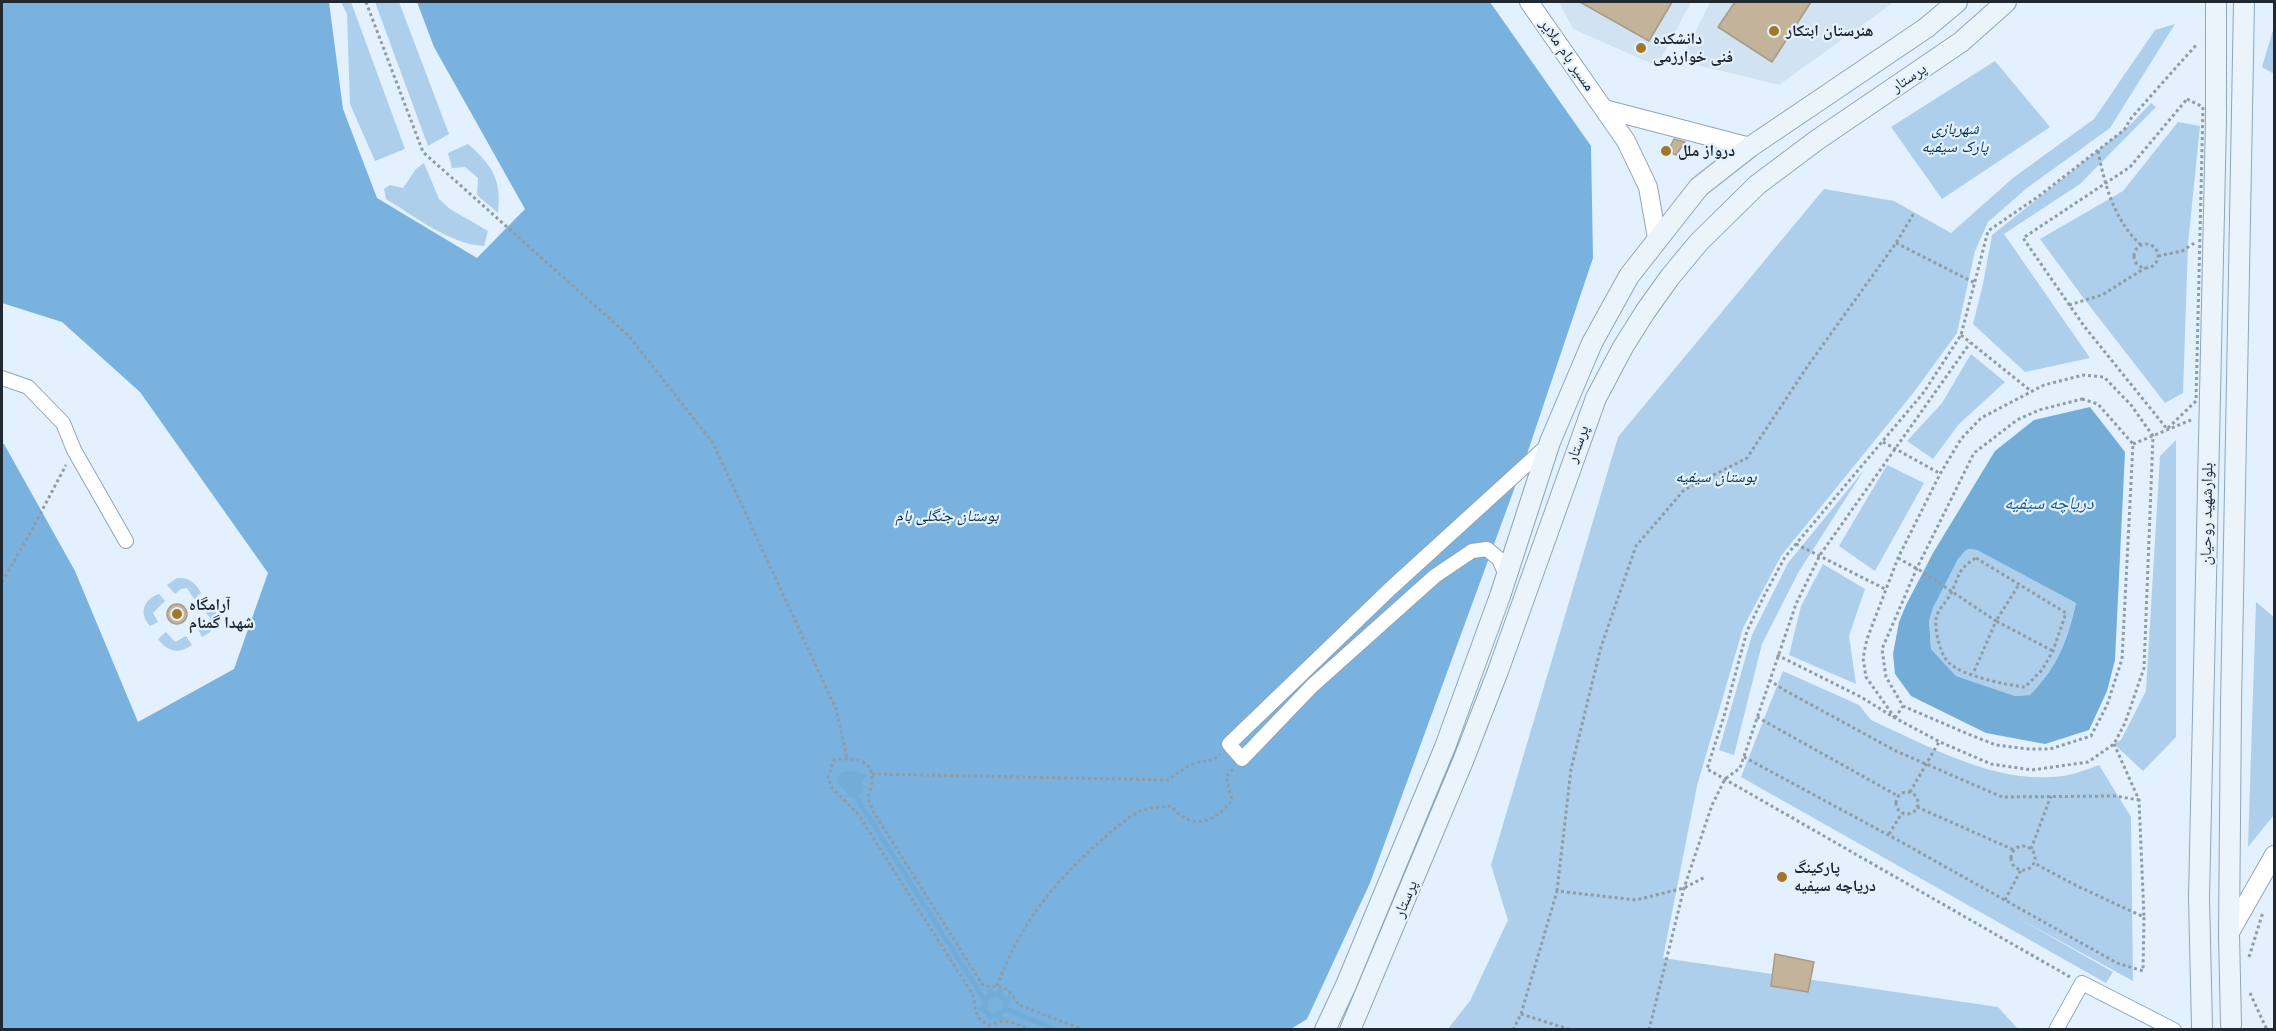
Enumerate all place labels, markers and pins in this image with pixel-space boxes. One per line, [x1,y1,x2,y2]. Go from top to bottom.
place label: هنرستان ابتکار [1786,21,1874,41]
marker: هنرستان ابتکار [1767,24,1781,38]
place label: دانشکده فنی خوارزمی [1653,29,1733,67]
marker: دانشکده فنی خوارزمی [1634,41,1648,55]
place label: درواز ملل [1678,141,1735,161]
marker: درواز ملل [1659,144,1673,158]
place label: آرامگاه شهدا گمنام [189,595,254,633]
marker: آرامگاه شهدا گمنام [170,607,184,621]
place label: پارکینگ دریاچه سیفیه [1794,858,1876,896]
marker: پارکینگ دریاچه سیفیه [1775,870,1789,884]

